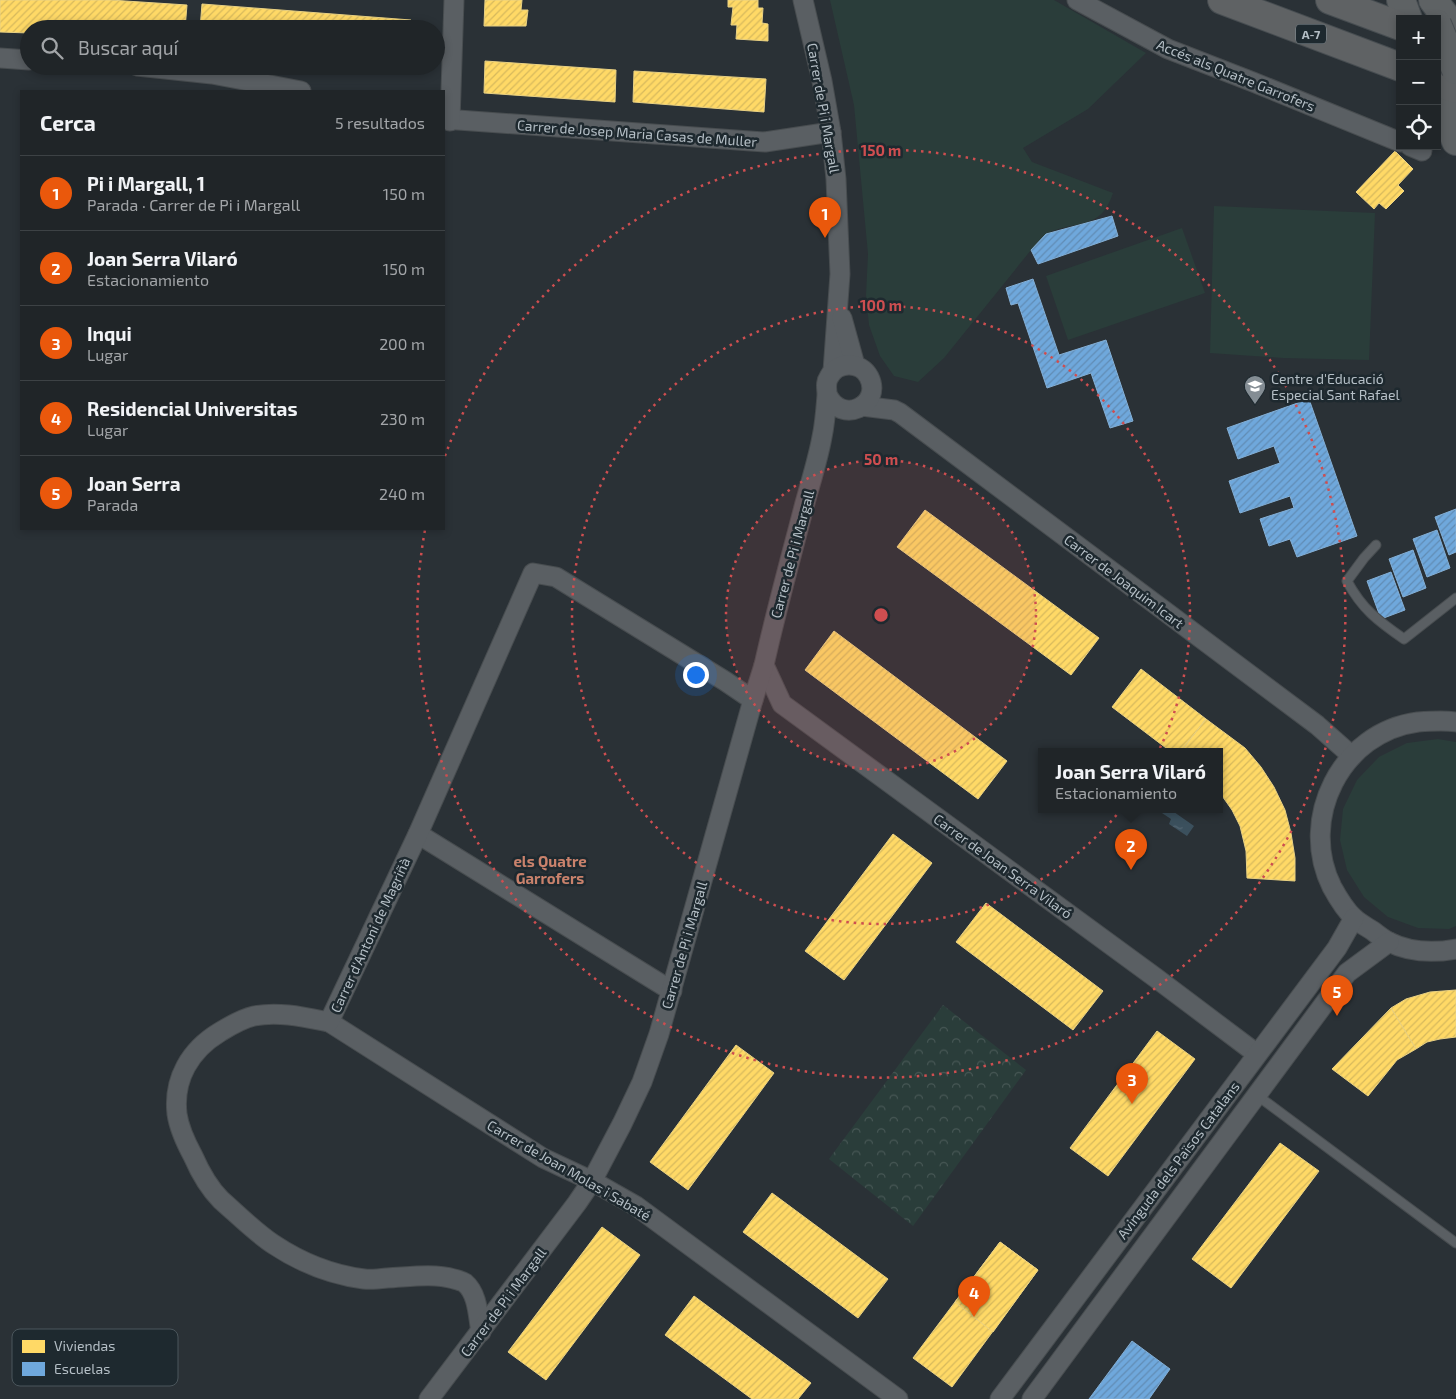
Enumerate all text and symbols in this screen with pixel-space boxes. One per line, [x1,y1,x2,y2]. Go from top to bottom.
map controls [1396,15,1441,150]
button: + [1396,15,1441,60]
search box [20,20,445,75]
road number: A-7 [1296,24,1326,44]
icon: search [38,34,66,62]
street label: Accés als Quatre Garrofers [1154,35,1318,115]
text: Buscar aquí [78,36,178,59]
street label: Carrer de Pi i Margall [804,41,844,175]
button: − [1396,60,1441,105]
button: locate [1396,105,1441,150]
text: Cerca [40,110,96,135]
text: 5 resultados [335,113,425,132]
street label: Carrer de Josep Maria Casas de Muller [516,116,758,150]
text: 150 m [861,141,901,159]
text: Pi i Margall, 1 [87,172,205,195]
text: 1 [53,184,59,203]
text: 150 m [383,184,425,203]
text: Parada · Carrer de Pi i Margall [87,195,300,214]
pin: 1 [809,197,841,238]
text: Joan Serra Vilaró [87,247,238,270]
text: 2 [51,259,61,278]
text: 150 m [383,259,425,278]
text: Estacionamiento [87,270,209,289]
text: 100 m [860,296,902,314]
text: Inqui [87,322,132,345]
text: 3 [51,334,61,353]
text: 200 m [379,334,425,353]
text: Lugar [87,345,128,364]
place label: Centre d'Educació Especial Sant Rafael [1271,370,1401,403]
school or university icon: Centre d'Educació Especial Sant Rafael [1243,374,1267,405]
text: Residencial Universitas [87,397,298,420]
text: 4 [51,409,61,428]
text: 230 m [380,409,425,428]
text: Lugar [87,420,128,439]
text: 50 m [864,450,898,468]
text: Joan Serra [87,472,180,495]
text: 5 [52,484,60,503]
text: 240 m [379,484,425,503]
street label: Carrer de Pi i Margall [767,487,818,620]
text: Parada [87,495,138,514]
street label: Carrer de Joaquim Icart [1061,530,1187,632]
centre of rings [872,606,890,624]
your location [683,662,709,688]
popup [1038,748,1223,813]
text: Joan Serra Vilaró [1055,760,1206,783]
text: Estacionamiento [1055,783,1177,802]
street label: Carrer de Joan Serra Vilaró [930,810,1076,922]
pin: 2 [1115,829,1147,870]
district label: els Quatre Garrofers [513,852,587,887]
street label: Carrer d'Antoni de Magriñà [327,855,413,1015]
street label: Carrer de Pi i Margall [658,878,711,1011]
pin: 5 [1321,975,1353,1016]
pin: 3 [1116,1063,1148,1104]
street label: Avinguda dels Països Catalans [1113,1078,1243,1242]
street label: Carrer de Joan Molas i Sabaté [484,1116,654,1224]
street label: Carrer de Pi i Margall [456,1243,550,1360]
pin: 4 [958,1276,990,1317]
legend [12,1329,178,1386]
text: Viviendas [54,1337,115,1354]
text: Escuelas [54,1360,110,1377]

